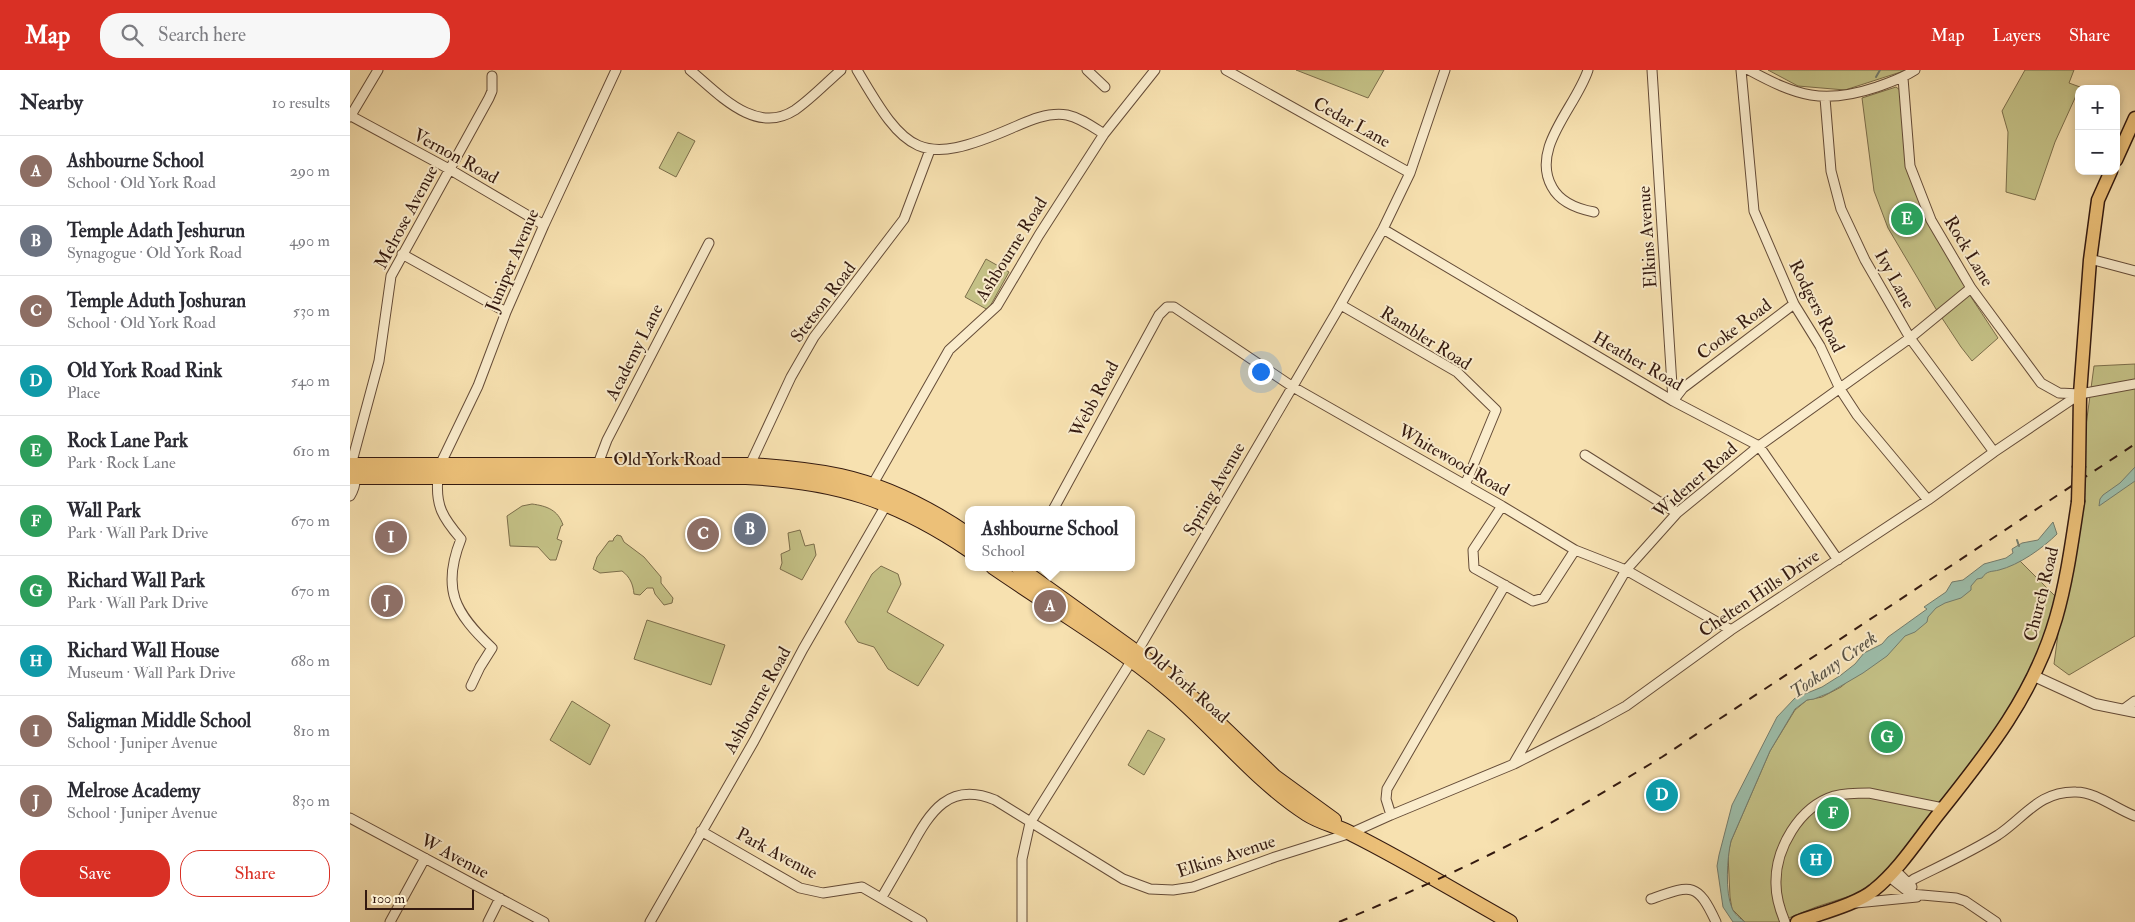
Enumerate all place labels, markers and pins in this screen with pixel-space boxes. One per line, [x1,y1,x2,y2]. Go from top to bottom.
pin: E [1891,200,1923,238]
pin: B [734,510,766,548]
pin: C [687,515,719,553]
pin: I [375,518,407,556]
pin: J [371,582,403,620]
pin: A [1034,587,1066,625]
pin: G [1871,718,1903,756]
pin: D [1646,776,1678,814]
pin: F [1817,794,1849,832]
pin: H [1800,841,1832,879]

